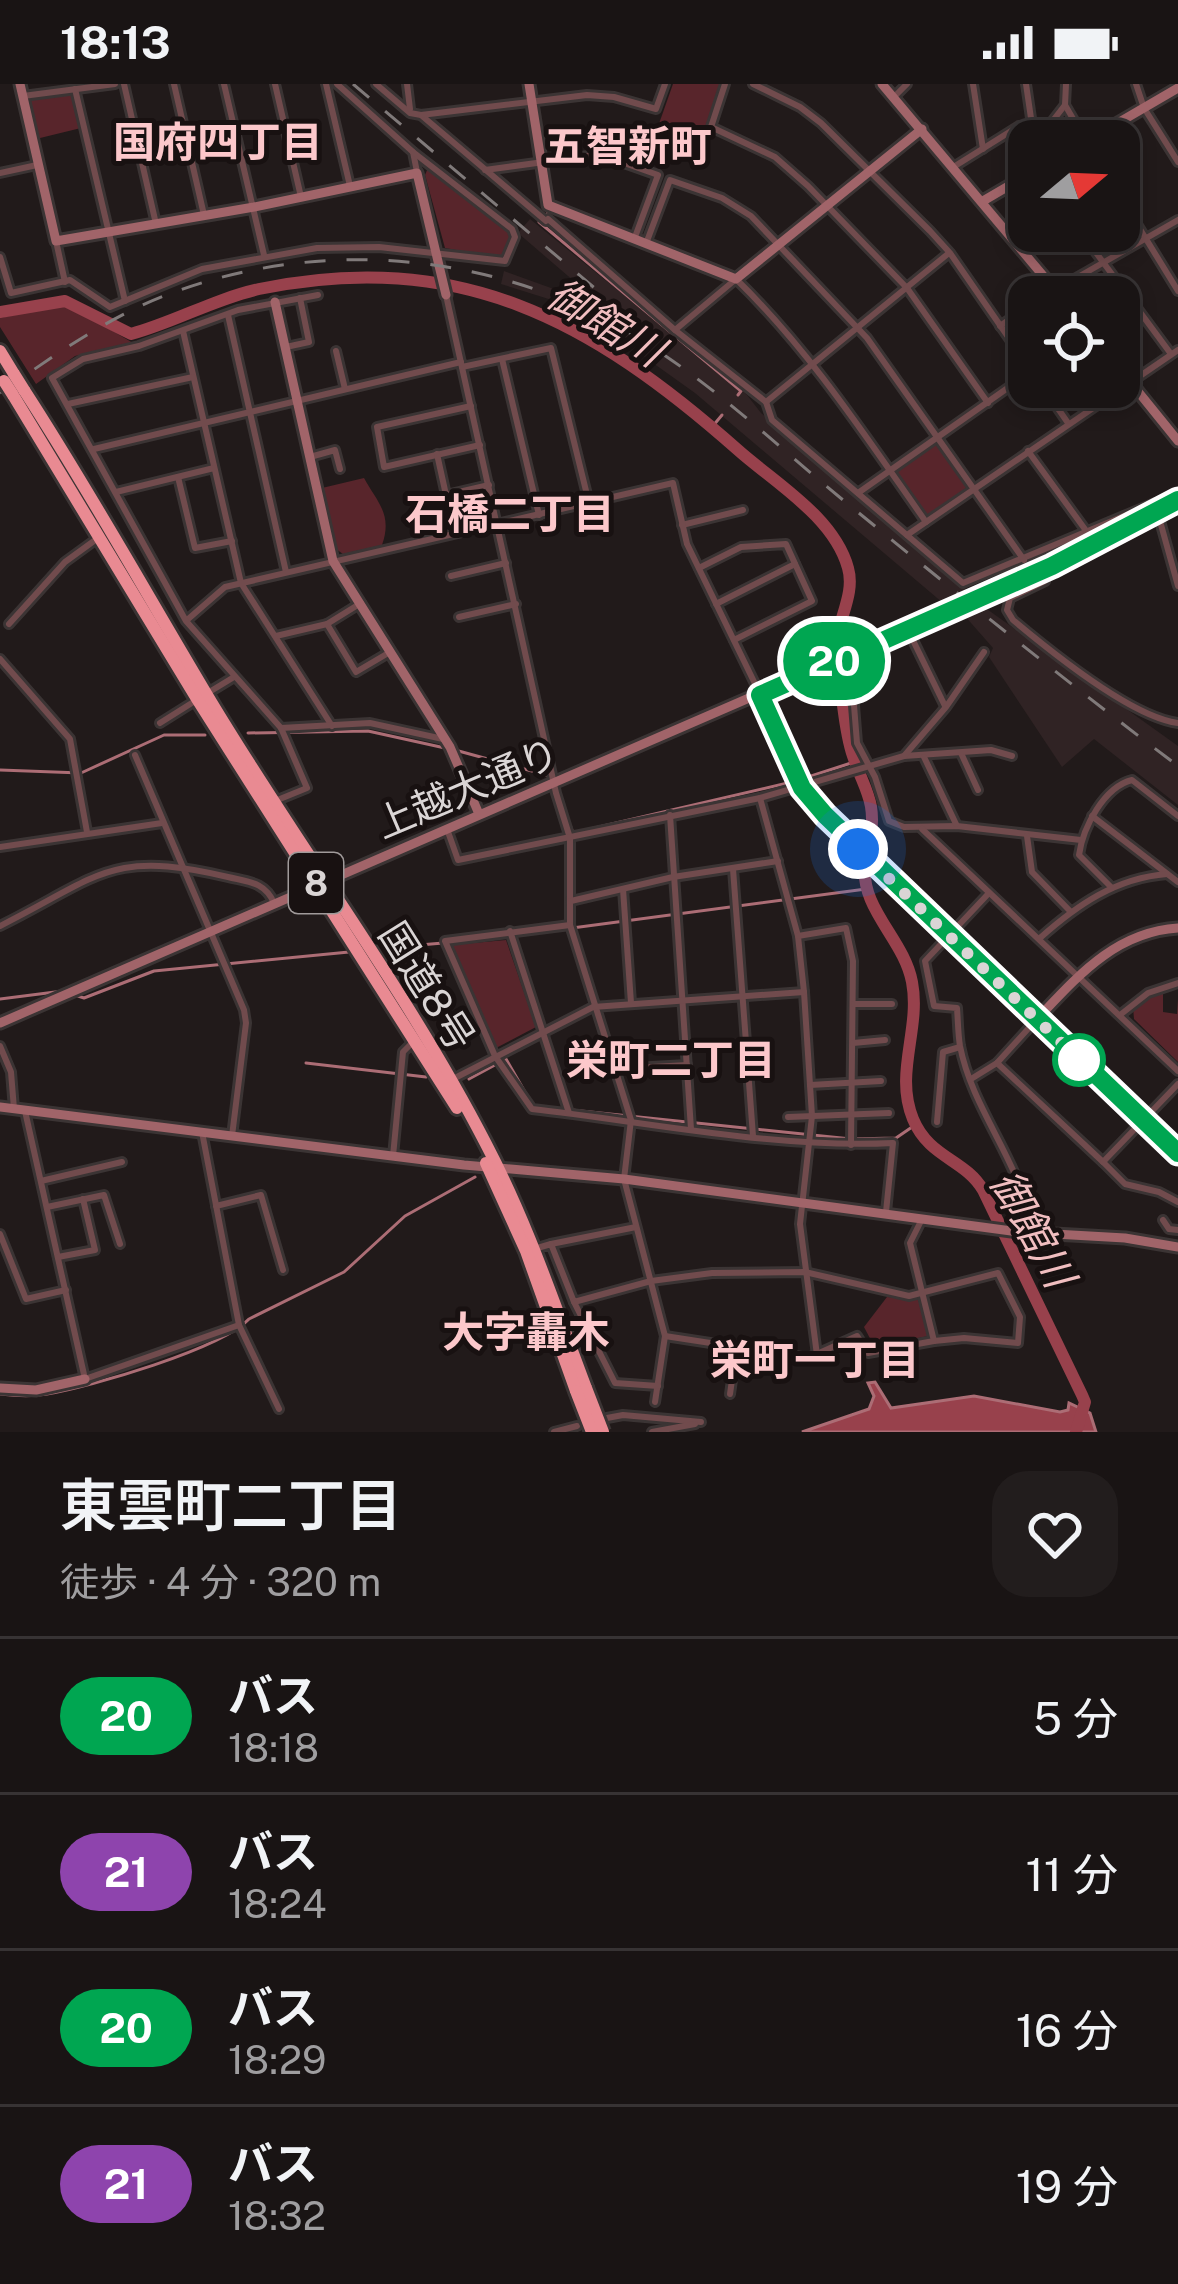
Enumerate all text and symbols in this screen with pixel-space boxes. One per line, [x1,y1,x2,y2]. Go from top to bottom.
text: 18:13 [60,16,171,69]
district label: 国府四丁目 [113,117,323,166]
north arrow [1008,120,1140,252]
map controls [1008,120,1140,408]
district label: 五智新町 [544,121,712,170]
water label: 御館川 [539,269,676,378]
button: locate [1008,276,1140,408]
district label: 石橋二丁目 [405,489,615,538]
line badge: 20 [780,622,888,700]
text: 20 [807,636,861,685]
street label: 上越大通り [368,729,566,847]
your location [828,819,888,879]
road number: 8 [289,853,343,913]
street label: 国道8号 [370,913,484,1059]
district label: 栄町二丁目 [566,1035,776,1084]
unlabelled marker [1054,1035,1104,1085]
water label: 御館川 [981,1161,1087,1298]
district label: 大字轟木 [442,1307,610,1356]
district label: 栄町一丁目 [710,1335,920,1384]
button: heart [992,1471,1118,1597]
text: 東雲町二丁目 [60,1472,402,1539]
text: 徒歩 · 4 分 · 320 m [60,1559,381,1605]
text: バス [228,1669,318,1722]
text: 20 [99,1691,153,1740]
text: 5 分 [1033,1692,1118,1745]
text: 18:18 [228,1725,319,1771]
text: バス [228,1825,318,1878]
text: 21 [104,1847,148,1896]
text: 11 分 [1025,1848,1118,1901]
text: 18:24 [228,1881,326,1927]
text: バス [228,1981,318,2034]
text: 20 [99,2003,153,2052]
text: 16 分 [1016,2004,1118,2057]
text: 18:29 [228,2037,326,2083]
text: バス [228,2137,318,2190]
text: 21 [104,2159,148,2208]
text: 19 分 [1016,2160,1118,2213]
text: 18:32 [228,2193,326,2239]

